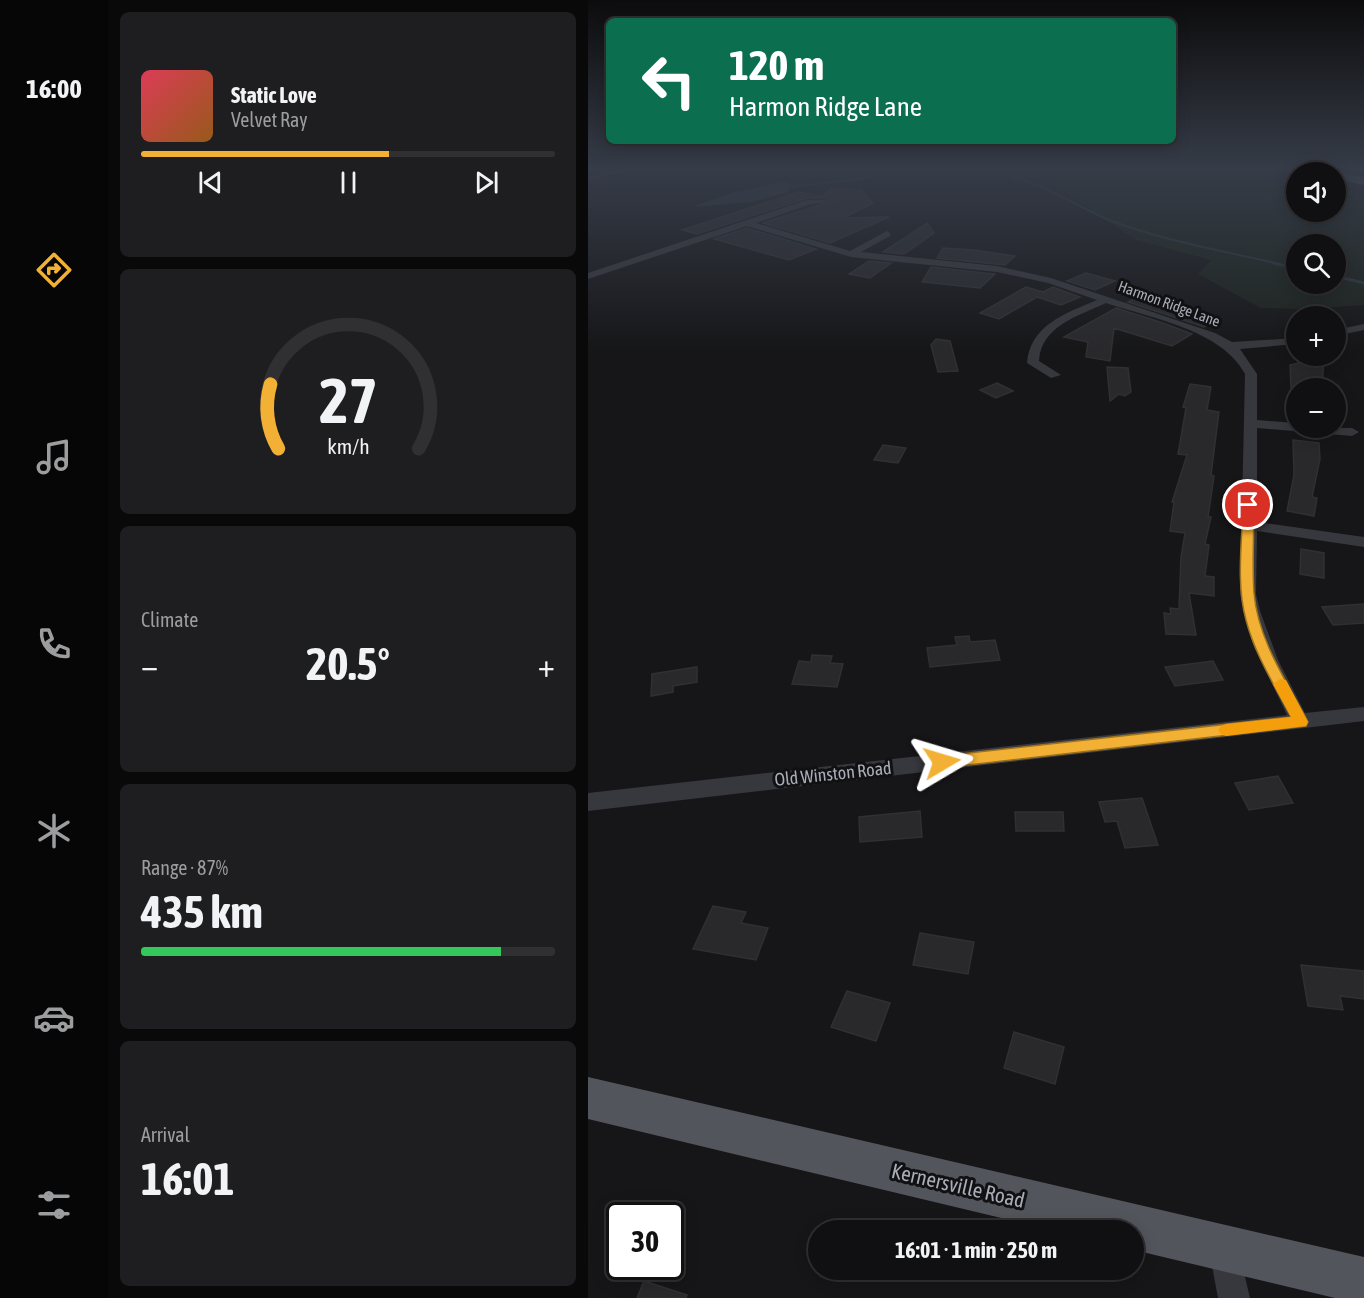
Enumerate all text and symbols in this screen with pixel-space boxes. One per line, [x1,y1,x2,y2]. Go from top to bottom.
text: 120 m [729,41,824,89]
icon: left [630,42,708,120]
text: 16:00 [26,73,82,104]
text: Static Love [231,82,317,108]
text: Harmon Ridge Lane [729,91,922,122]
text: Velvet Ray [231,108,308,131]
map controls [1286,162,1346,438]
button: sound [1286,162,1346,222]
icon: previous [194,166,227,199]
icon: pause [332,166,365,199]
icon: next [470,166,503,199]
button: search [1286,234,1346,294]
icon: directions [33,249,75,291]
street label: Harmon Ridge Lane [1116,277,1223,330]
button: + [1286,306,1346,366]
text: 27 [319,365,377,436]
button: − [1286,378,1346,438]
text: km/h [327,434,369,459]
icon: music [33,436,75,478]
pin [1222,479,1273,530]
icon: arrive [1231,488,1264,521]
text: Climate [141,608,198,631]
icon: phone [33,623,75,665]
text: 20.5° [306,638,390,690]
text: − [141,646,158,684]
text: + [538,646,555,684]
position arrow [910,730,974,794]
street label: Old Winston Road [773,757,892,790]
icon: climate [33,810,75,852]
text: Range · 87% [141,856,228,879]
text: 435 km [141,886,263,938]
icon: car [33,997,75,1039]
text: Arrival [141,1123,190,1146]
text: 16:01 [141,1153,235,1205]
street label: Kernersville Road [889,1158,1027,1212]
icon: filters [33,1184,75,1226]
speed limit sign: 30 [606,1202,684,1280]
text: 16:01 · 1 min · 250 m [895,1237,1057,1263]

